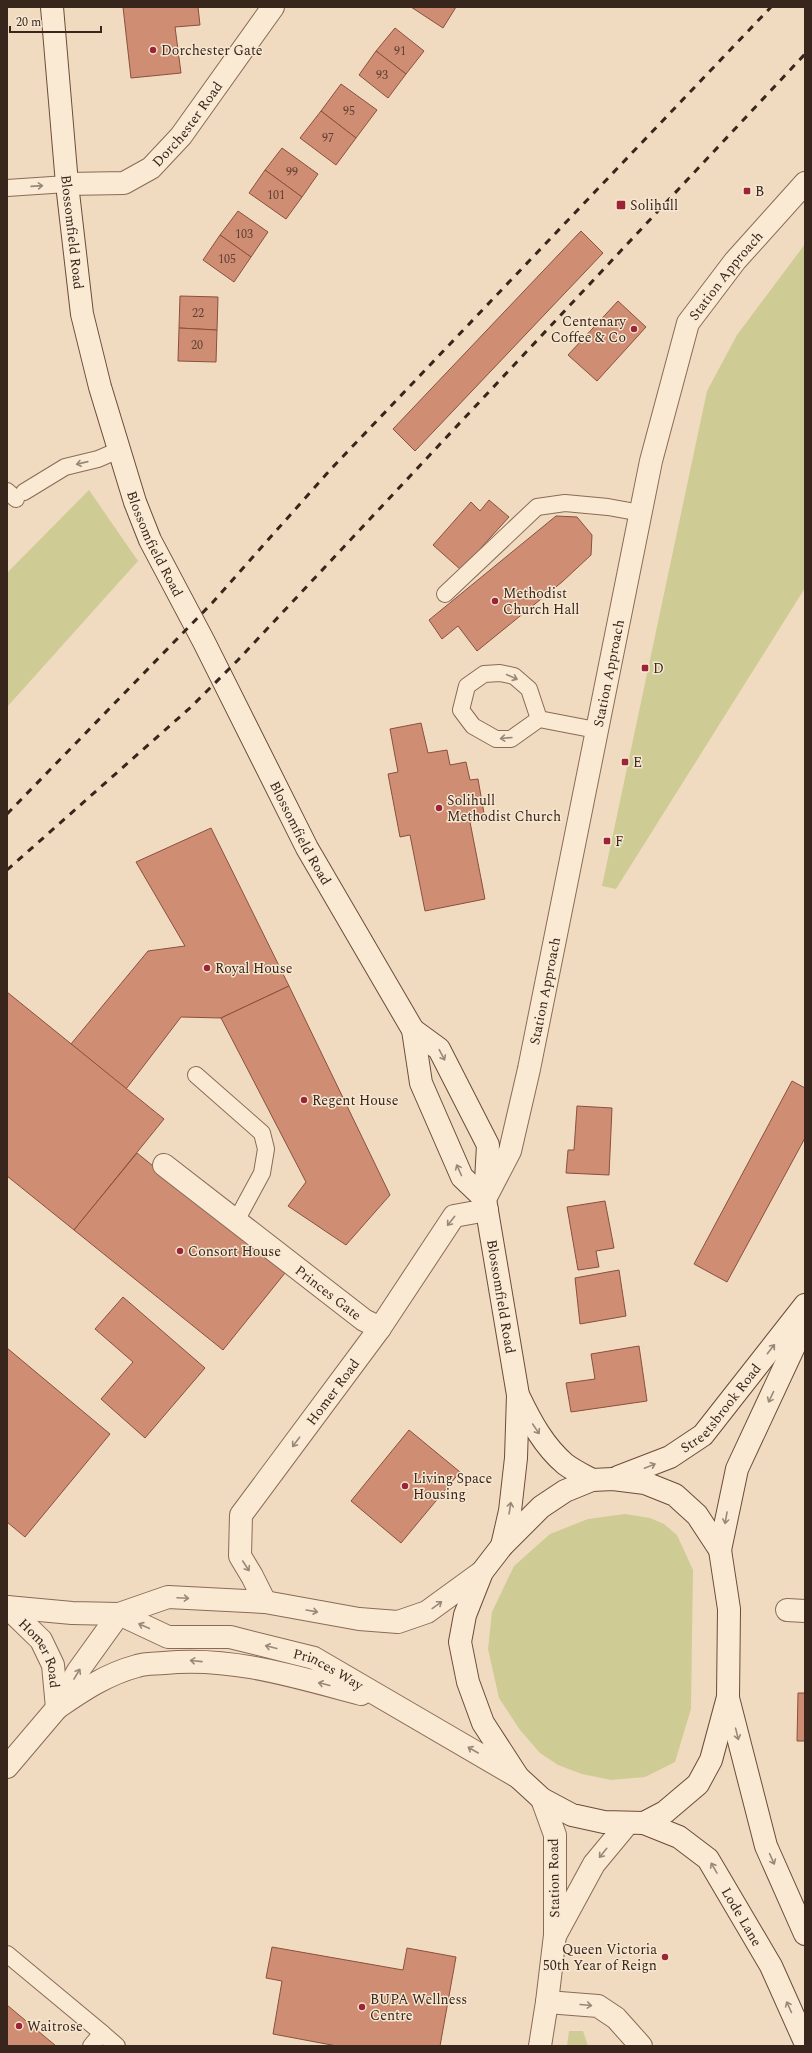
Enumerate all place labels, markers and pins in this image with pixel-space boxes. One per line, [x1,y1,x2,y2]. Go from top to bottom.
place label: Dorchester Gate [161,40,263,61]
marker: Dorchester Gate [148,45,158,55]
place label: B [755,181,764,202]
marker: B [742,186,752,196]
place label: Solihull [630,195,678,216]
marker: Solihull [615,199,627,211]
place label: Centenary Coffee & Co [551,311,627,348]
marker: Centenary Coffee & Co [629,324,639,334]
place label: Methodist Church Hall [503,583,579,620]
marker: Methodist Church Hall [490,596,500,606]
place label: D [653,658,664,679]
marker: D [640,663,650,673]
place label: E [633,752,642,773]
marker: E [620,757,630,767]
place label: Solihull Methodist Church [447,790,561,827]
marker: Solihull Methodist Church [434,803,444,813]
place label: F [615,831,624,852]
marker: F [602,836,612,846]
place label: Royal House [215,958,293,979]
marker: Royal House [202,963,212,973]
place label: Regent House [312,1090,399,1111]
marker: Regent House [299,1095,309,1105]
place label: Consort House [188,1241,281,1262]
marker: Consort House [175,1246,185,1256]
place label: Living Space Housing [413,1468,493,1505]
marker: Living Space Housing [400,1481,410,1491]
place label: Queen Victoria 50th Year of Reign [543,1939,657,1976]
marker: Queen Victoria 50th Year of Reign [660,1952,670,1962]
place label: BUPA Wellness Centre [370,1989,467,2026]
marker: BUPA Wellness Centre [357,2002,367,2012]
place label: Waitrose [27,2016,83,2037]
marker: Waitrose [14,2021,24,2031]

